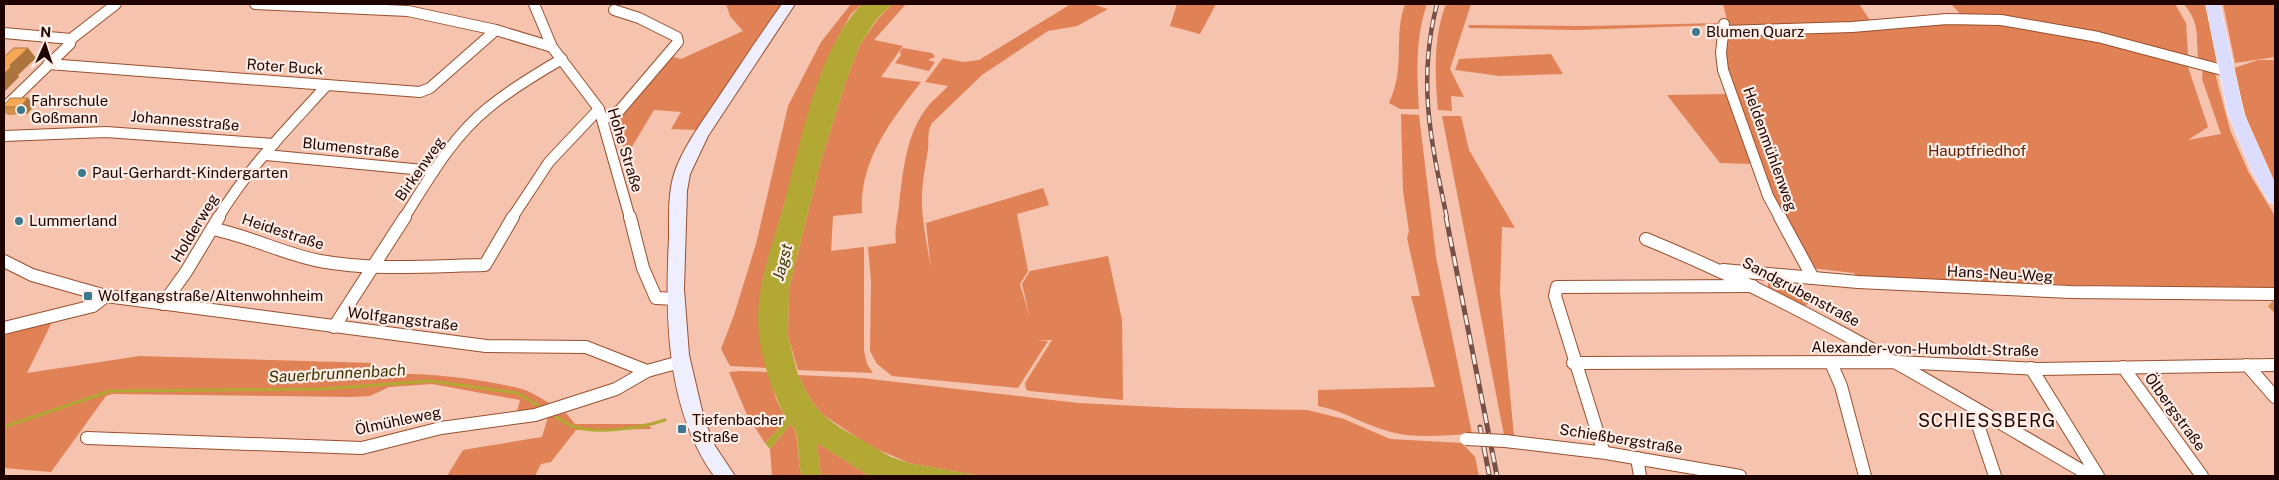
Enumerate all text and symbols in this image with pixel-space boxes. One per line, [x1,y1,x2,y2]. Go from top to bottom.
north arrow [20,20,70,70]
place label: Blumen Quarz [1706,23,1804,40]
text: N [40,24,52,40]
marker: Blumen Quarz [1690,26,1702,38]
street label: Roter Buck [246,55,324,78]
street label: Heldenmühlenweg [1740,84,1801,213]
place label: Fahrschule Goßmann [31,92,108,126]
marker: Fahrschule Goßmann [15,104,27,116]
street label: Hohe Straße [605,106,646,194]
street label: Johannesstraße [130,107,240,134]
street label: Blumenstraße [302,134,401,161]
street label: Birkenweg [391,134,448,204]
park label: Hauptfriedhof [1928,142,2026,159]
place label: Paul-Gerhardt-Kindergarten [92,164,288,181]
marker: Paul-Gerhardt-Kindergarten [76,167,88,179]
street label: Holderweg [167,190,222,265]
street label: Heidestraße [240,210,326,253]
place label: Lummerland [29,212,117,229]
marker: Lummerland [13,215,25,227]
water label: Jagst [768,242,796,283]
street label: Sandgrubenstraße [1740,253,1863,330]
street label: Hans-Neu-Weg [1946,262,2054,285]
place label: Wolfgangstraße/Altenwohnheim [98,287,323,304]
marker: Wolfgangstraße/Altenwohnheim [82,290,94,302]
street label: Wolfgangstraße [347,303,460,334]
street label: Alexander-von-Humboldt-Straße [1811,338,2039,359]
water label: Sauerbrunnenbach [268,360,406,387]
street label: Ölbergstraße [2141,369,2210,454]
street label: Ölmühleweg [353,402,443,438]
district label: SCHIESSBERG [1918,410,2056,431]
place label: Tiefenbacher Straße [692,411,784,445]
street label: Schießbergstraße [1558,420,1684,457]
marker: Tiefenbacher Straße [676,423,688,435]

